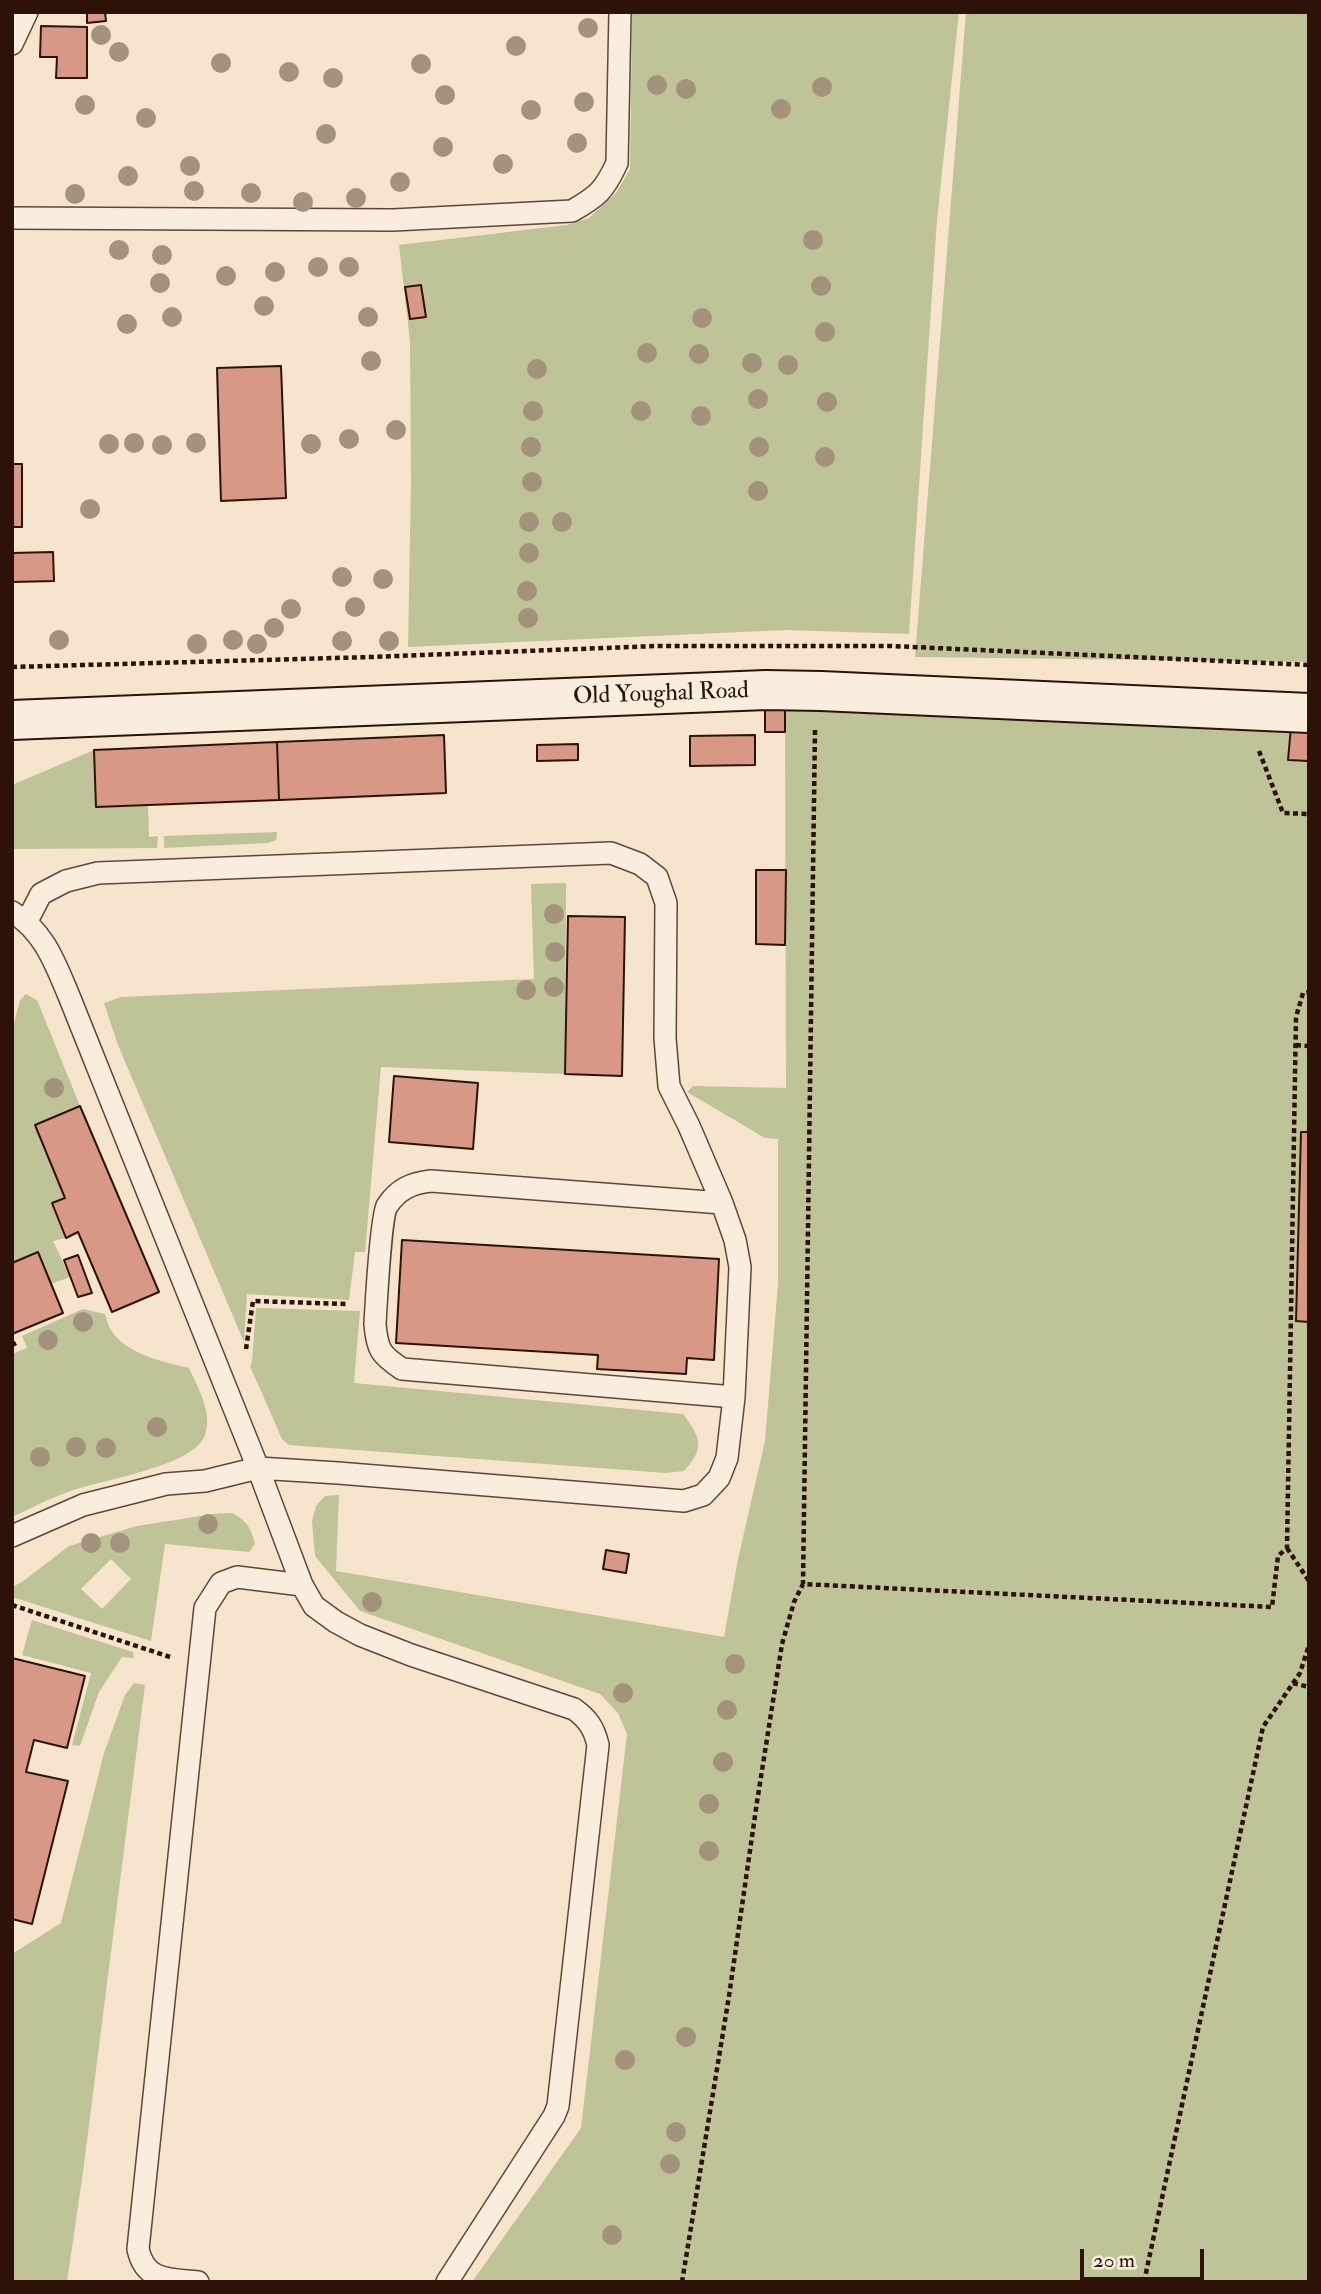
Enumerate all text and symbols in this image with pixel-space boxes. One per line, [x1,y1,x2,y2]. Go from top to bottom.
street label: Old Youghal Road [573,678,749,712]
scale bar [1083,2234,1207,2278]
text: 20 m [1093,2247,1135,2274]

